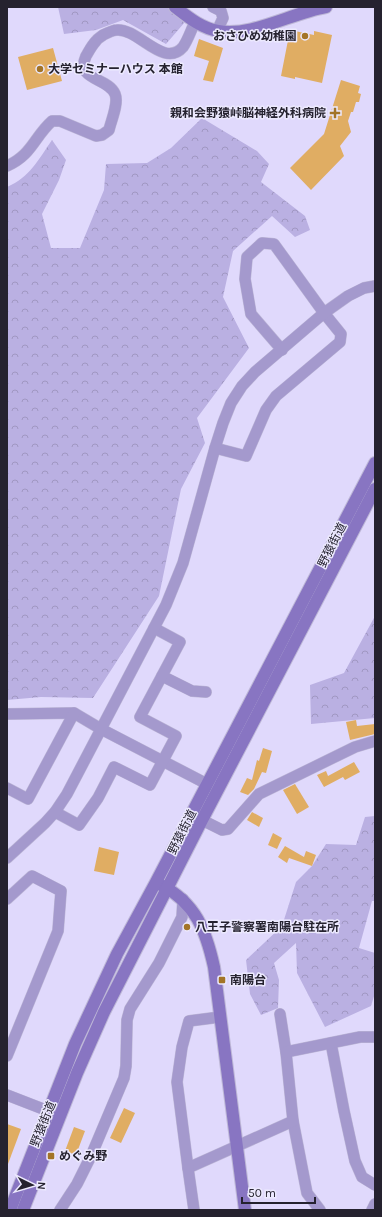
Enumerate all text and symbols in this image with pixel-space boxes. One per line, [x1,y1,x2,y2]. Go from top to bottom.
place label: おさひめ幼稚園 [213,29,297,43]
marker: おさひめ幼稚園 [300,31,310,41]
place label: 大学セミナーハウス 本館 [48,62,183,76]
marker: 大学セミナーハウス 本館 [35,64,45,74]
place label: 親和会野猿峠脳神経外科病院 [170,106,326,120]
marker: 親和会野猿峠脳神経外科病院 [329,107,341,119]
street label: 野猿街道 [315,520,349,570]
street label: 野猿街道 [165,807,199,857]
place label: 八王子警察署南陽台駐在所 [195,920,339,934]
marker: 八王子警察署南陽台駐在所 [182,922,192,932]
place label: 南陽台 [230,973,266,987]
marker: 南陽台 [217,975,227,985]
street label: 野猿街道 [28,1099,58,1149]
place label: めぐみ野 [59,1149,107,1163]
marker: めぐみ野 [46,1151,56,1161]
north arrow [12,1165,52,1205]
scale bar [242,1179,315,1205]
text: N [35,1181,48,1190]
text: 50 m [248,1186,276,1200]

